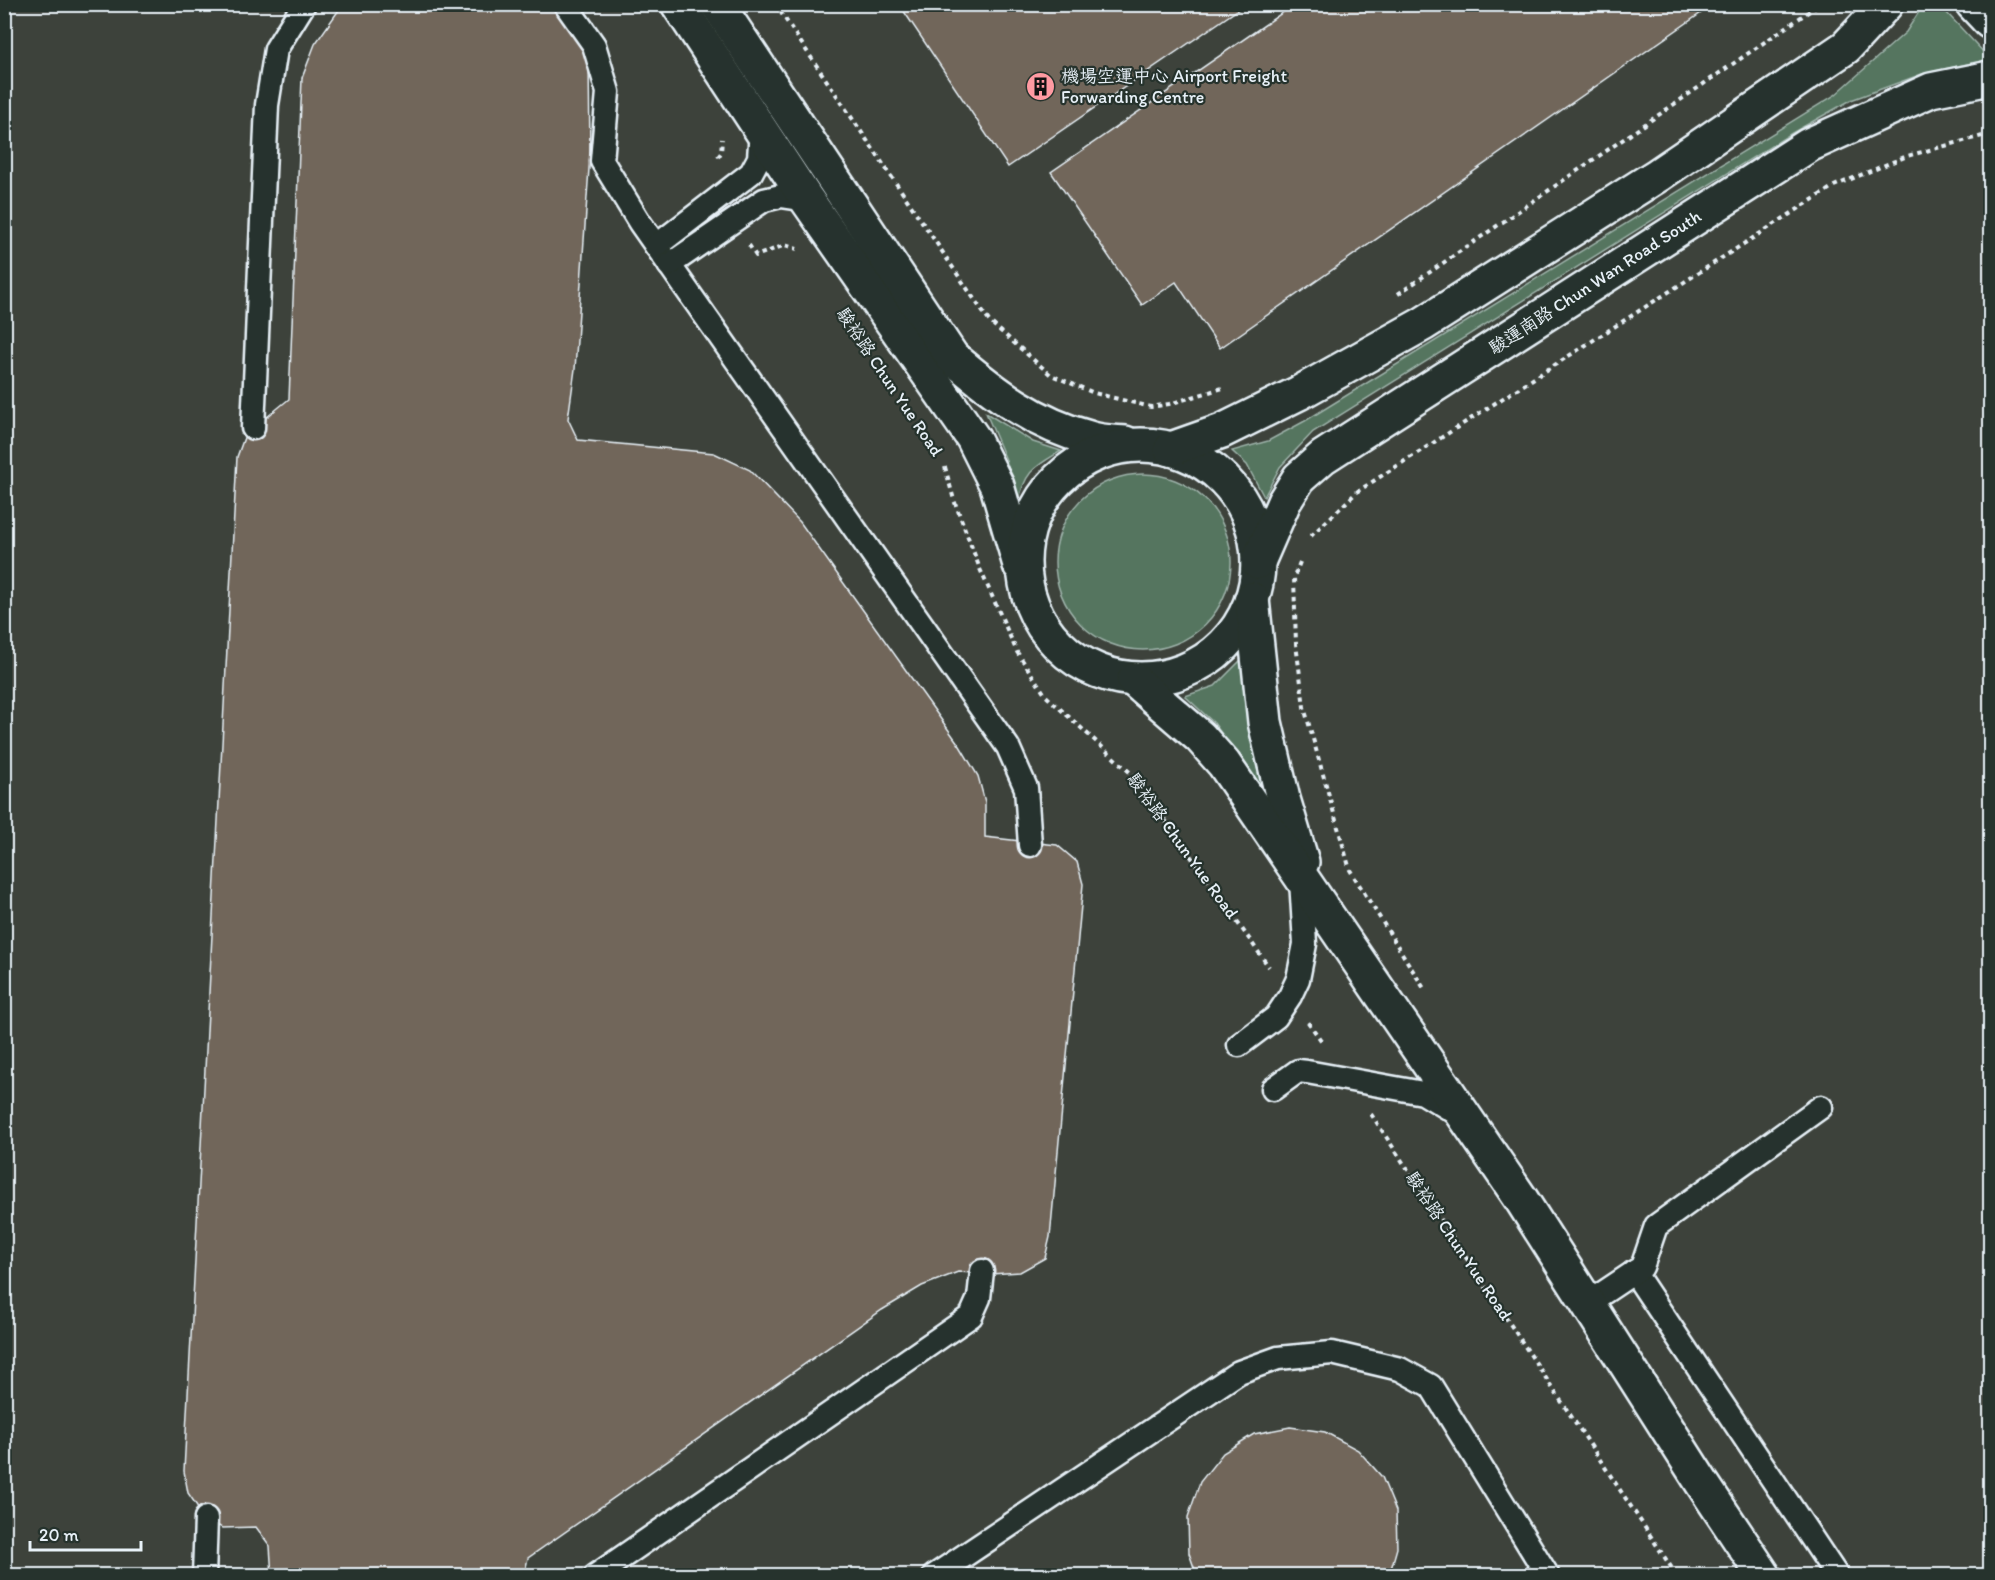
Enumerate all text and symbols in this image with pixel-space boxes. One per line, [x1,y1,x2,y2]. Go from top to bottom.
place label: 機場空運中心 Airport Freight Forwarding Centre [1061,65,1288,108]
building icon: 機場空運中心 Airport Freight Forwarding Centre [1024,70,1056,102]
street label: 駿運南路 Chun Wan Road South [1485,205,1706,359]
street label: 駿裕路 Chun Yue Road [832,303,948,461]
street label: 駿裕路 Chun Yue Road [1123,769,1243,923]
street label: 駿裕路 Chun Yue Road [1401,1167,1517,1325]
scale bar [30,1514,141,1552]
text: 20 m [39,1524,79,1546]

